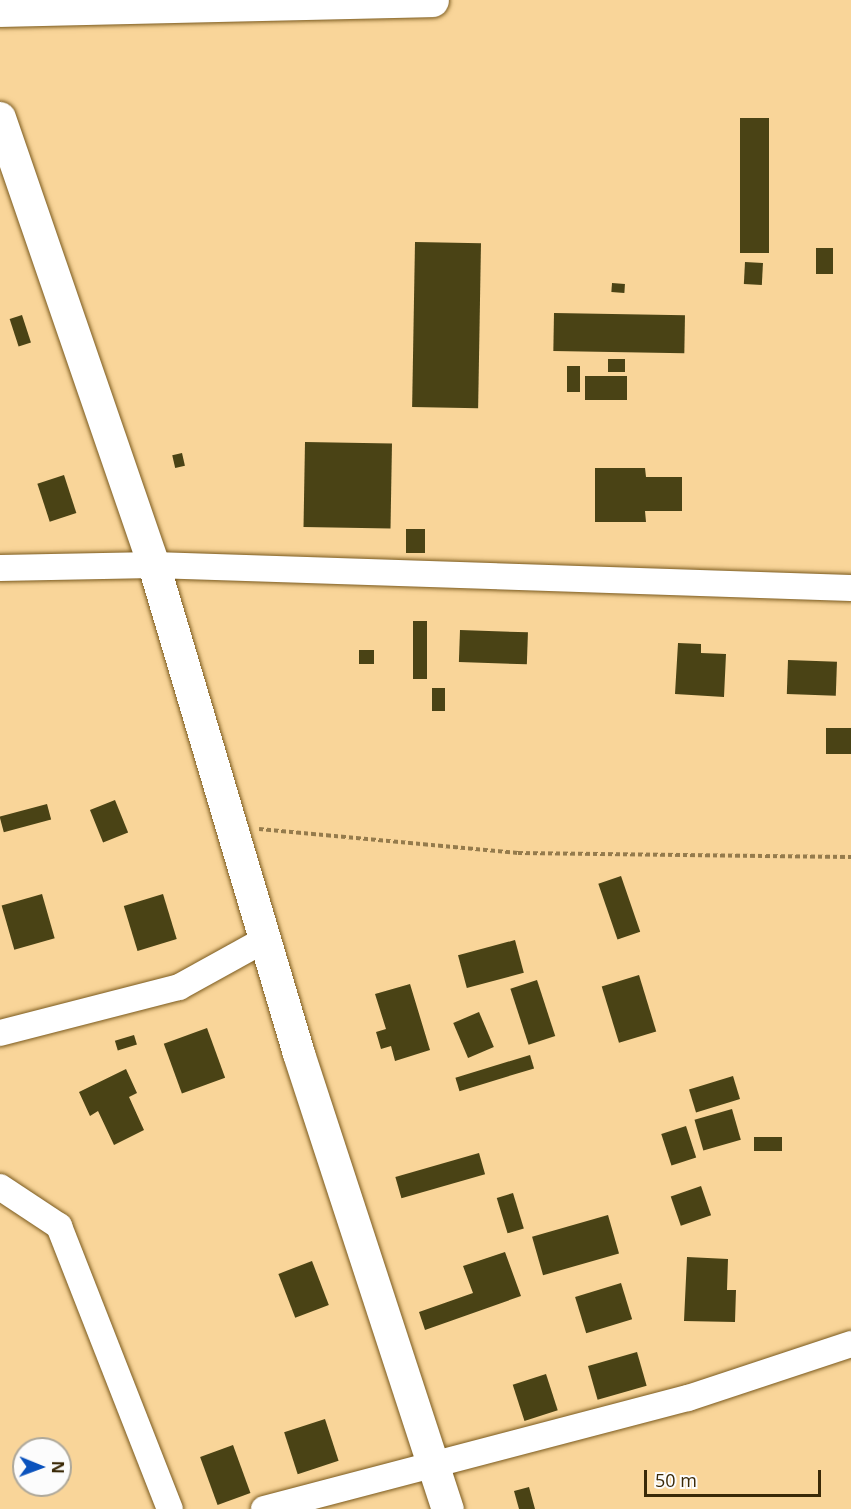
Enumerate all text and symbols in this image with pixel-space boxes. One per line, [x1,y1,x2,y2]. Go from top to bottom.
north arrow [12,1437,72,1497]
scale bar [647,1458,824,1496]
text: N [47,1461,69,1474]
text: 50 m [655,1468,697,1492]

